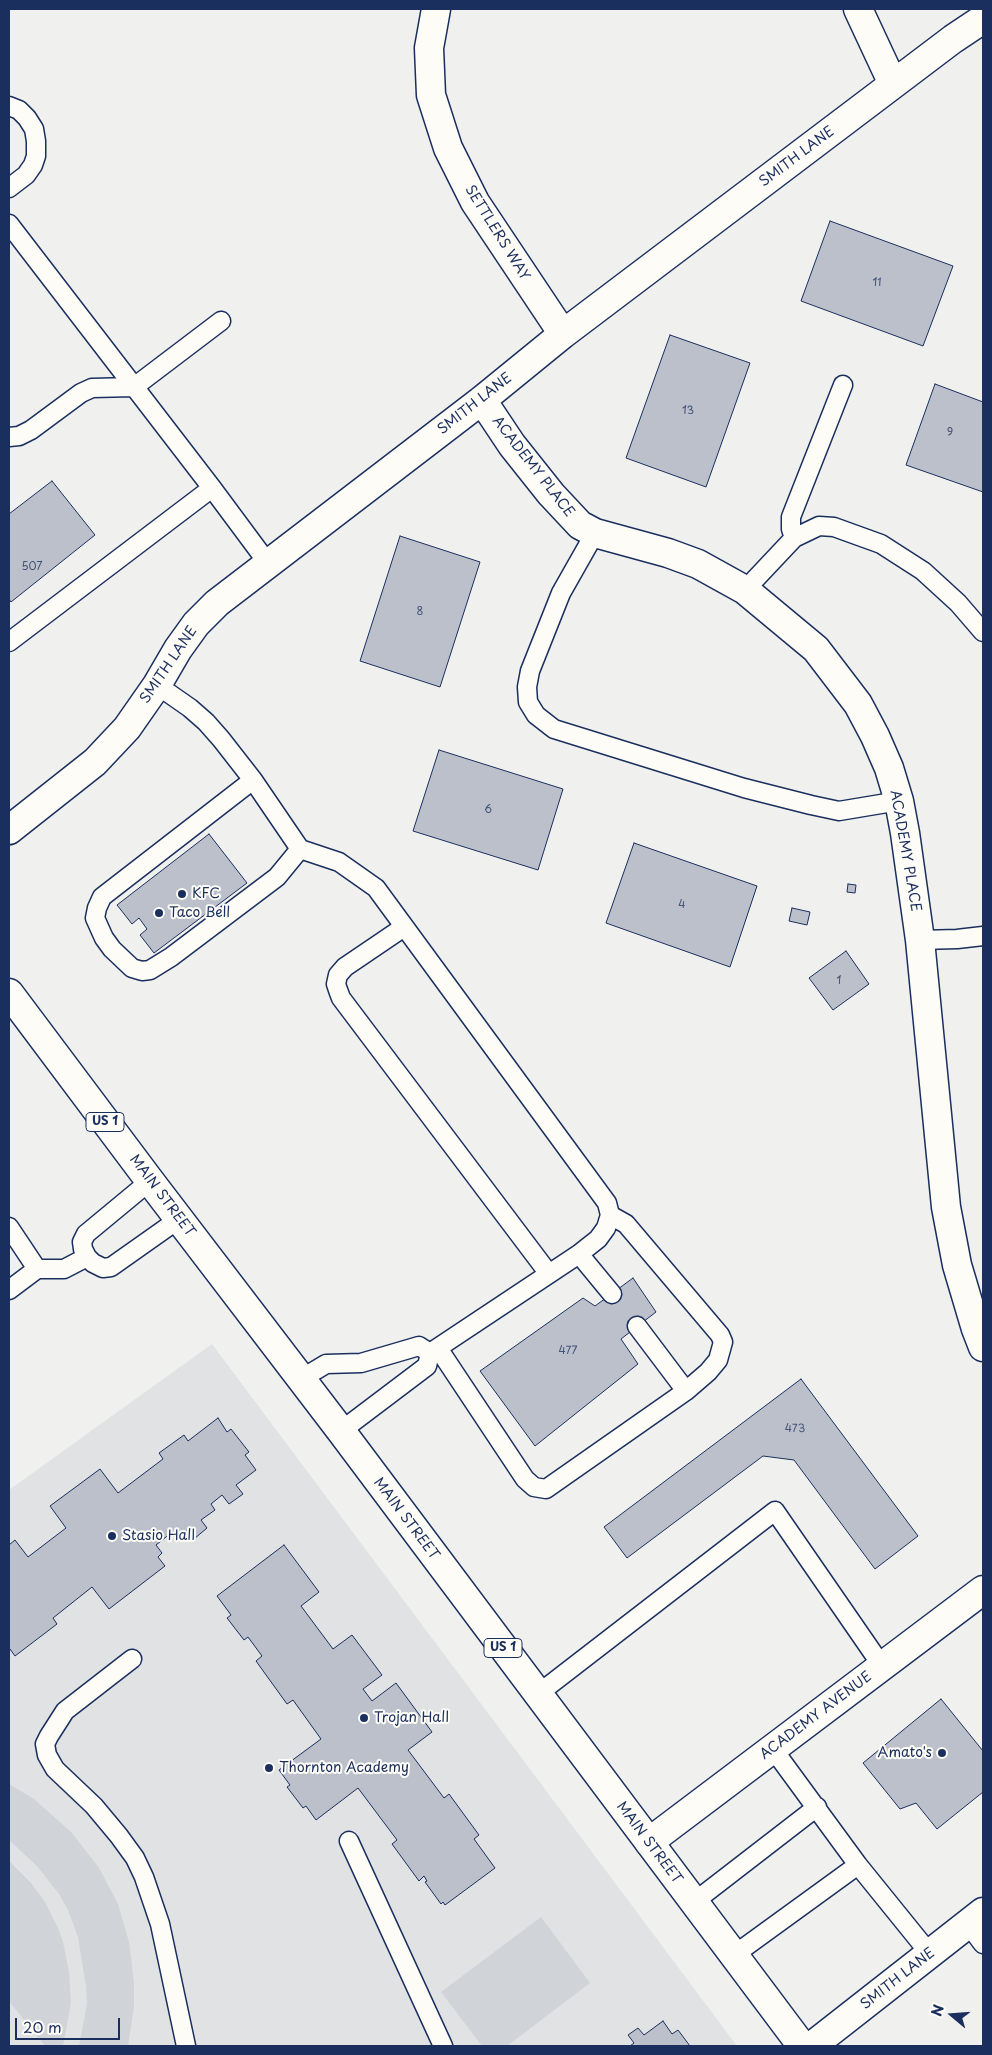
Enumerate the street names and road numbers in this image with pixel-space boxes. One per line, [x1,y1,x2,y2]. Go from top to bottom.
street label: SMITH LANE [756,123,838,191]
street label: SETTLERS WAY [461,182,533,284]
street label: SMITH LANE [434,370,516,438]
street label: ACADEMY PLACE [488,413,578,521]
street label: SMITH LANE [137,623,201,707]
street label: ACADEMY PLACE [886,789,924,913]
road number: US 1 [86,1112,124,1132]
street label: MAIN STREET [126,1152,198,1240]
street label: MAIN STREET [370,1475,442,1563]
road number: US 1 [484,1639,522,1658]
street label: ACADEMY AVENUE [757,1668,875,1764]
street label: MAIN STREET [613,1799,685,1887]
street label: SMITH LANE [857,1945,939,2013]

